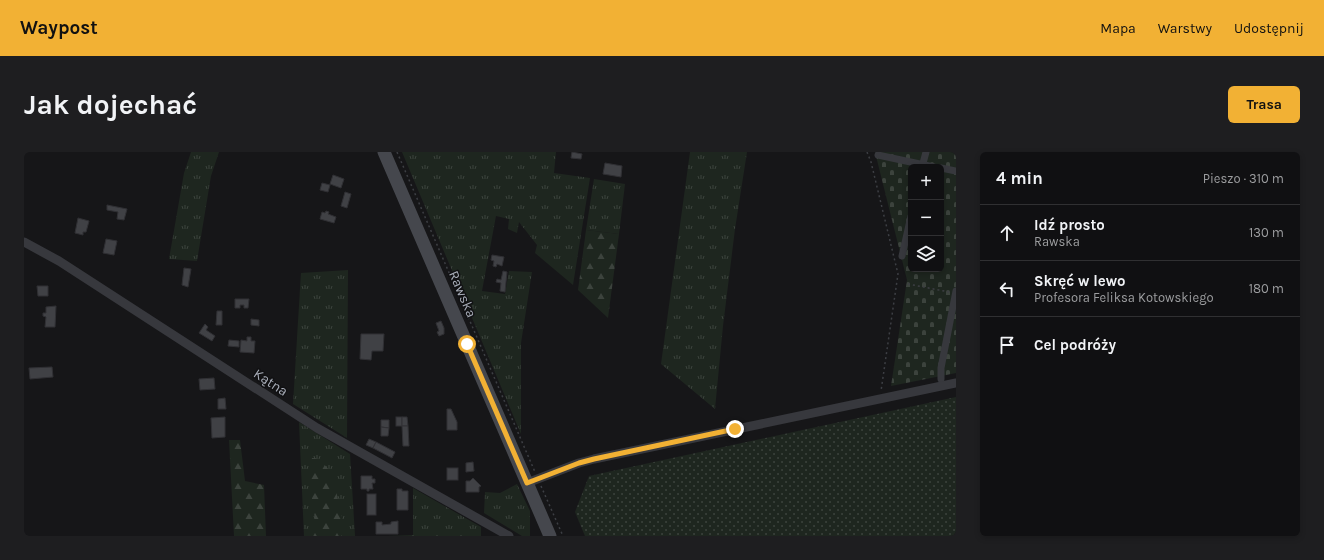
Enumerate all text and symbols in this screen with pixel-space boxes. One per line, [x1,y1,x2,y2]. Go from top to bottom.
text: Waypost [20,17,98,39]
text: Mapa [1100,20,1136,37]
text: Warstwy [1158,20,1212,37]
text: Udostępnij [1234,20,1304,37]
button: Trasa [1228,86,1300,123]
text: Jak dojechać [24,88,197,121]
map controls [908,164,944,272]
button: + [908,164,944,200]
text: 4 min [996,168,1043,188]
text: Pieszo · 310 m [1203,171,1284,186]
button: − [908,200,944,236]
text: Idź prosto [1034,216,1105,234]
icon: ahead [996,222,1018,244]
text: 130 m [1249,225,1284,240]
text: Rawska [1034,234,1080,249]
button: layers [908,236,944,272]
street label: Rawska [445,268,480,320]
text: Skręć w lewo [1034,272,1126,290]
icon: left [996,278,1018,300]
text: 180 m [1249,281,1284,296]
text: Profesora Feliksa Kotowskiego [1034,290,1214,305]
icon: arrive [996,334,1018,356]
route start [458,335,476,353]
text: Cel podróży [1034,336,1116,354]
street label: Kątna [250,365,291,400]
route end [726,420,744,438]

